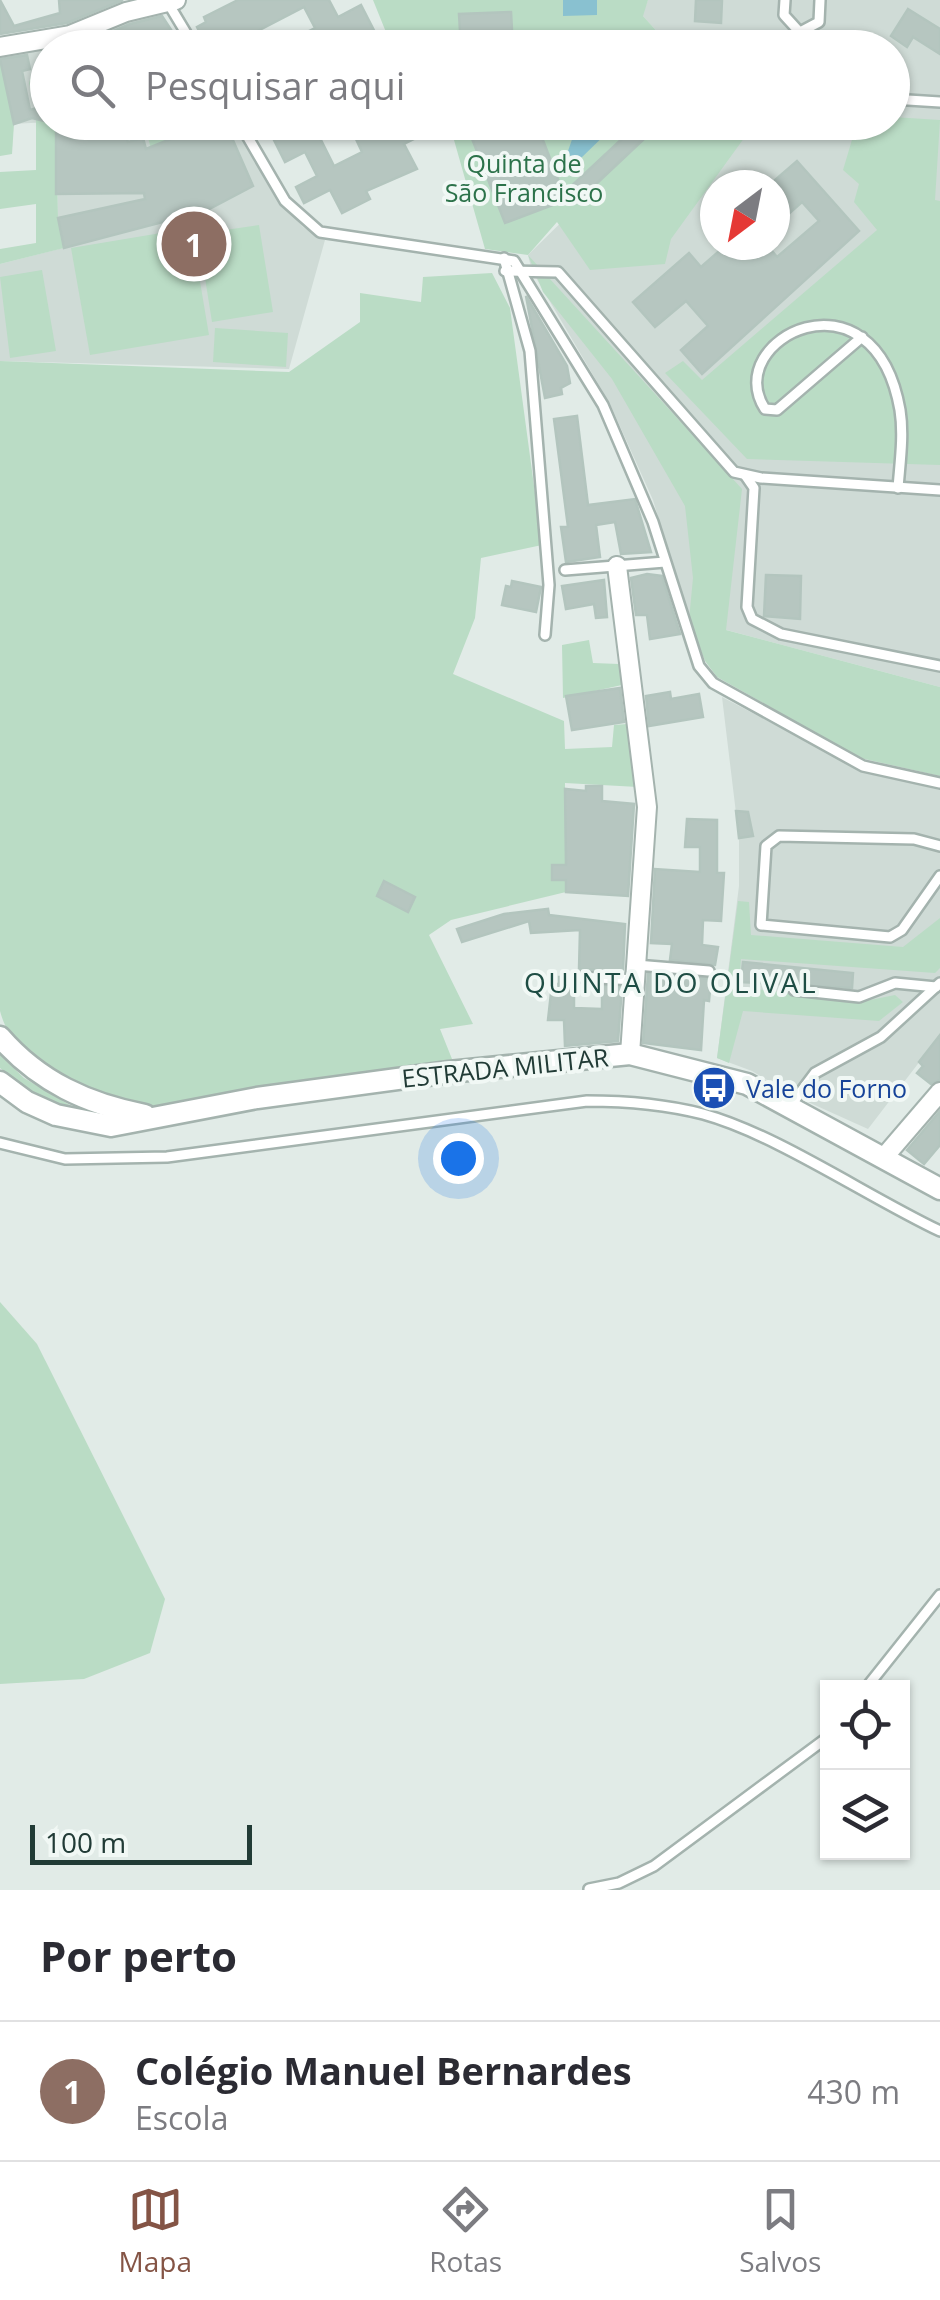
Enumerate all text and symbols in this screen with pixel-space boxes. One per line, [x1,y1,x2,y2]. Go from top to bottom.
search box [30,30,910,140]
icon: search [65,58,120,113]
text: Pesquisar aqui [145,59,405,111]
park label: Quinta de São Francisco [445,146,603,209]
north arrow [700,170,790,260]
pin: 1 [162,206,226,282]
district label: QUINTA DO OLIVAL [524,963,818,1001]
street label: ESTRADA MILITAR [400,1039,611,1095]
bus stop icon: Vale do Forno [691,1065,737,1111]
place label: Vale do Forno [746,1071,907,1105]
your location [433,1133,484,1184]
map controls [820,1680,910,1860]
button: locate [820,1680,910,1770]
button: layers [820,1770,910,1860]
scale bar [30,1820,252,1864]
text: 100 m [45,1823,126,1861]
text: Por perto [40,1927,237,1984]
text: Colégio Manuel Bernardes [135,2044,632,2096]
text: 1 [63,2070,82,2113]
text: 430 m [807,2070,900,2113]
text: Escola [135,2096,228,2139]
tab: Mapa [119,2182,192,2280]
tab: Rotas [429,2182,502,2280]
tab: Salvos [739,2182,821,2280]

